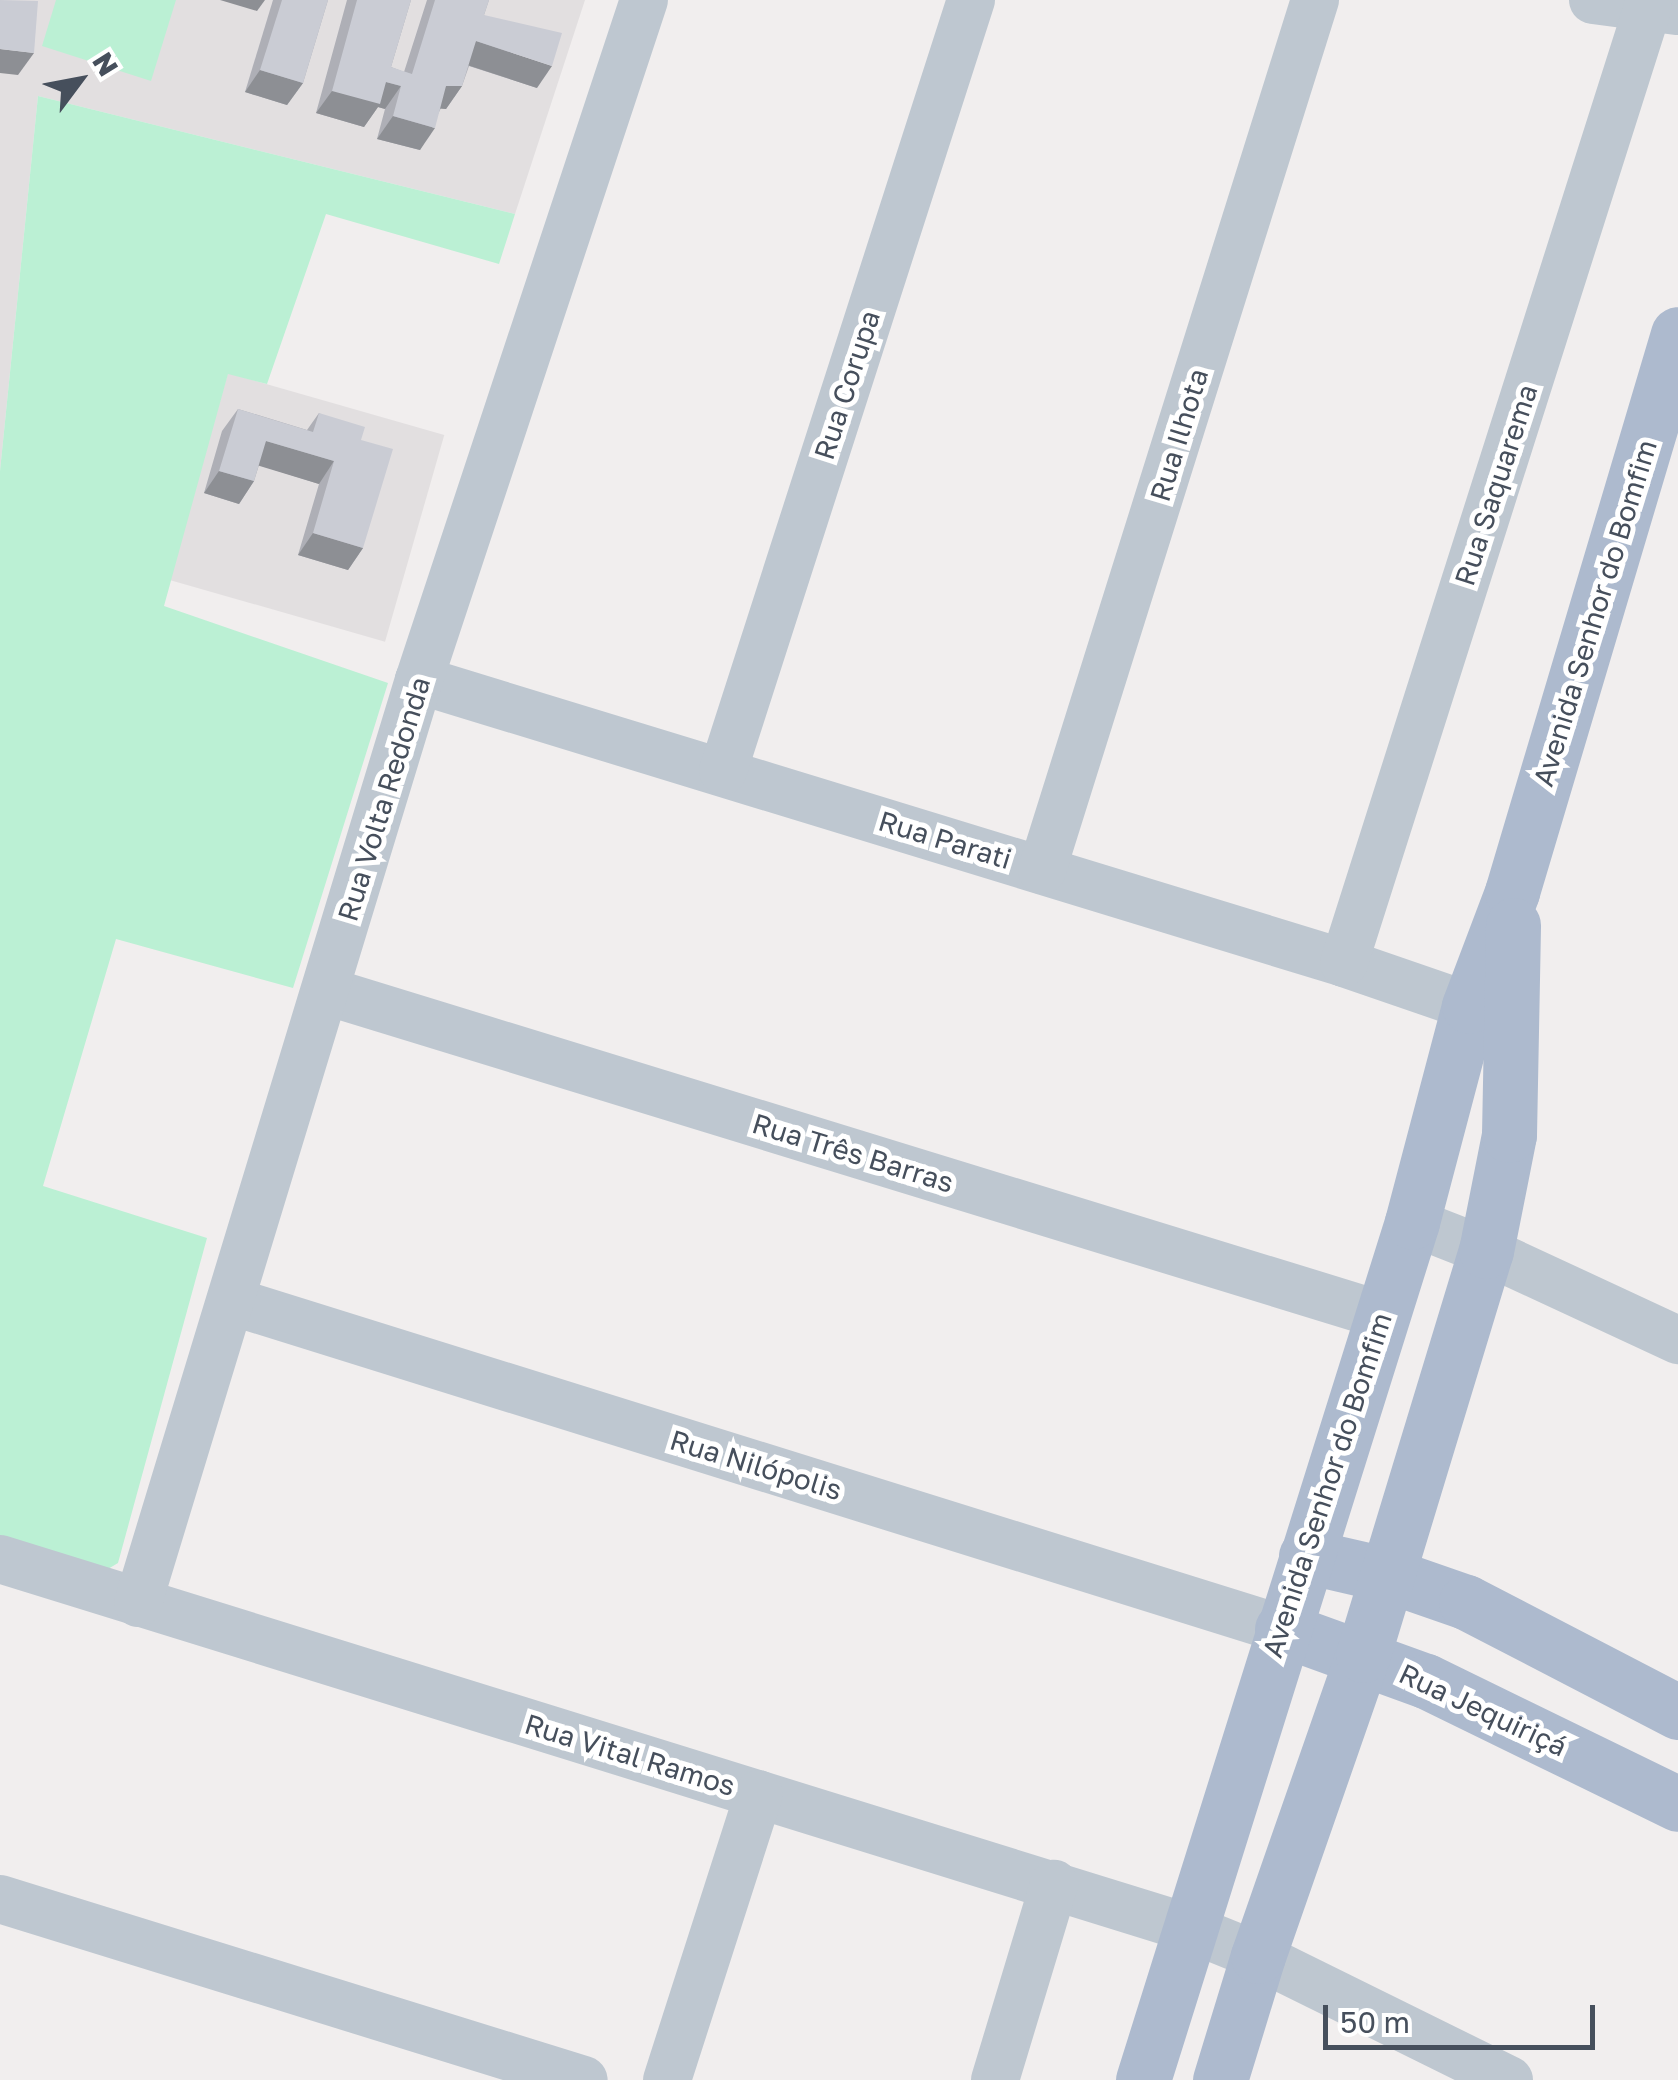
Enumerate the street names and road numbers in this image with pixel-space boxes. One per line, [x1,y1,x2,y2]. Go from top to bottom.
street label: Rua Corupa [807,306,887,464]
street label: Rua Ilhota [1143,365,1215,505]
street label: Rua Saquarema [1448,380,1544,590]
street label: Avenida Senhor do Bomfim [1526,436,1664,790]
street label: Rua Volta Redonda [331,673,437,925]
street label: Rua Parati [875,804,1015,876]
street label: Rua Três Barras [748,1106,958,1200]
street label: Avenida Senhor do Bomfim [1255,1308,1399,1662]
street label: Rua Nilópolis [666,1423,846,1507]
street label: Rua Jequiriçá [1394,1656,1572,1764]
street label: Rua Vital Ramos [521,1707,739,1803]

